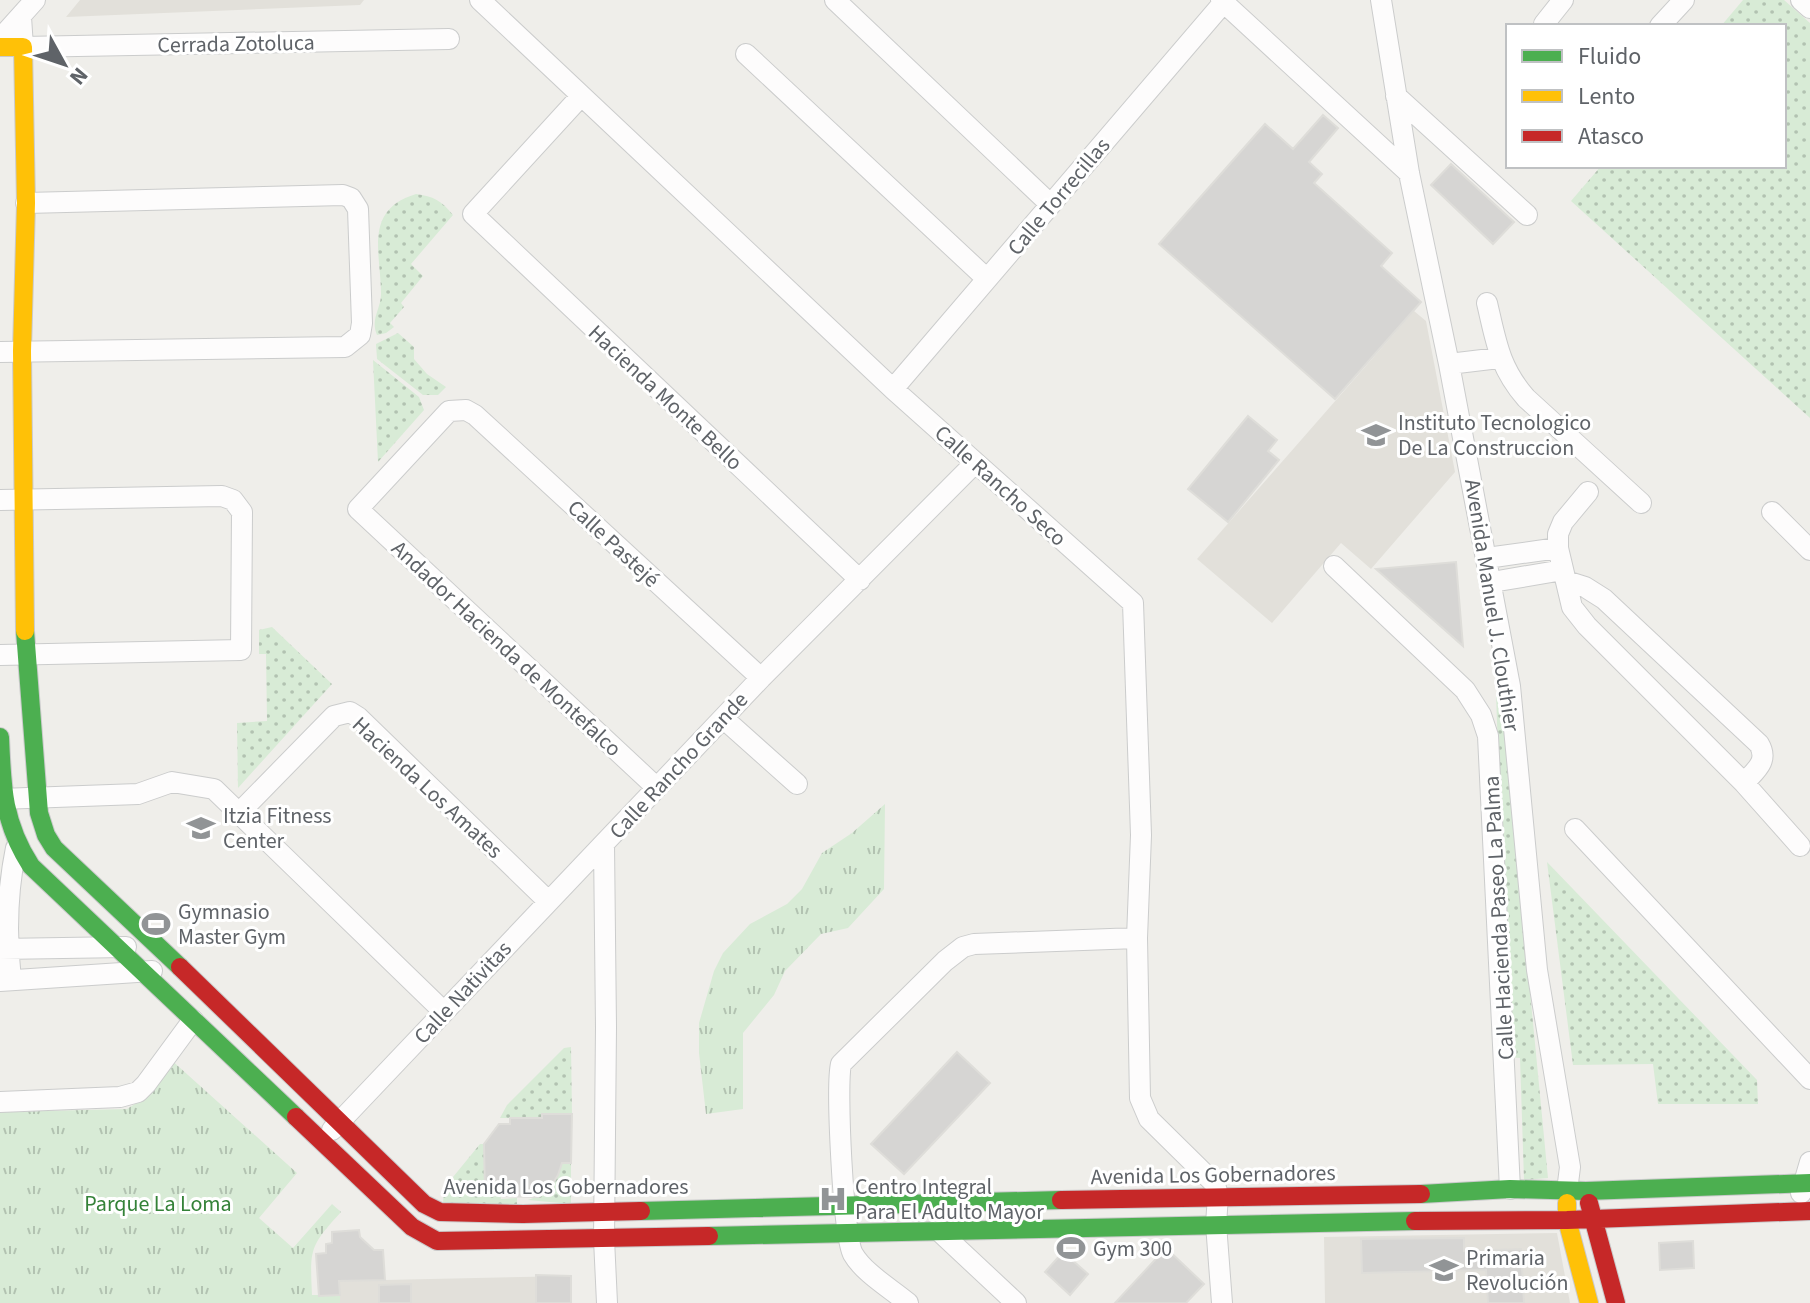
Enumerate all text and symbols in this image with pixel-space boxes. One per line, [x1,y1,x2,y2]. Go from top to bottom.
north arrow [24,24,104,104]
legend [1506,24,1786,168]
street label: Cerrada Zotoluca [157,27,315,61]
text: Fluido [1578,39,1641,74]
text: N [62,60,96,92]
text: Lento [1578,79,1635,114]
text: Atasco [1578,119,1644,154]
street label: Calle Torrecillas [1000,131,1118,263]
street label: Hacienda Monte Bello [581,318,750,478]
place label: Instituto Tecnologico De La Construccion [1398,407,1591,464]
street label: Calle Rancho Seco [927,418,1074,554]
school or university icon: Instituto Tecnologico De La Construccion [1361,420,1391,450]
street label: Avenida Manuel J. Clouthier [1456,477,1528,734]
street label: Calle Pastejé [560,492,667,595]
street label: Andador Hacienda de Montefalco [384,533,629,764]
street label: Calle Rancho Grande [602,685,756,846]
street label: Hacienda Los Amates [345,709,510,866]
street label: Calle Hacienda Paseo La Palma [1476,775,1522,1061]
place label: Itzia Fitness Center [223,800,332,857]
school or university icon: Itzia Fitness Center [186,813,216,843]
place label: Gymnasio Master Gym [178,896,286,953]
sports icon: Gymnasio Master Gym [141,909,171,939]
street label: Calle Nativitas [406,934,519,1052]
street label: Avenida Los Gobernadores [1090,1157,1336,1193]
street label: Avenida Los Gobernadores [444,1171,688,1203]
place label: Centro Integral Para El Adulto Mayor [855,1171,1044,1228]
hospital icon: Centro Integral Para El Adulto Mayor [818,1184,848,1214]
park label: Parque La Loma [84,1188,232,1220]
sports icon: Gym 300 [1056,1233,1086,1263]
place label: Gym 300 [1093,1233,1172,1265]
place label: Primaria Revolución [1466,1242,1568,1299]
school or university icon: Primaria Revolución [1429,1255,1459,1285]

